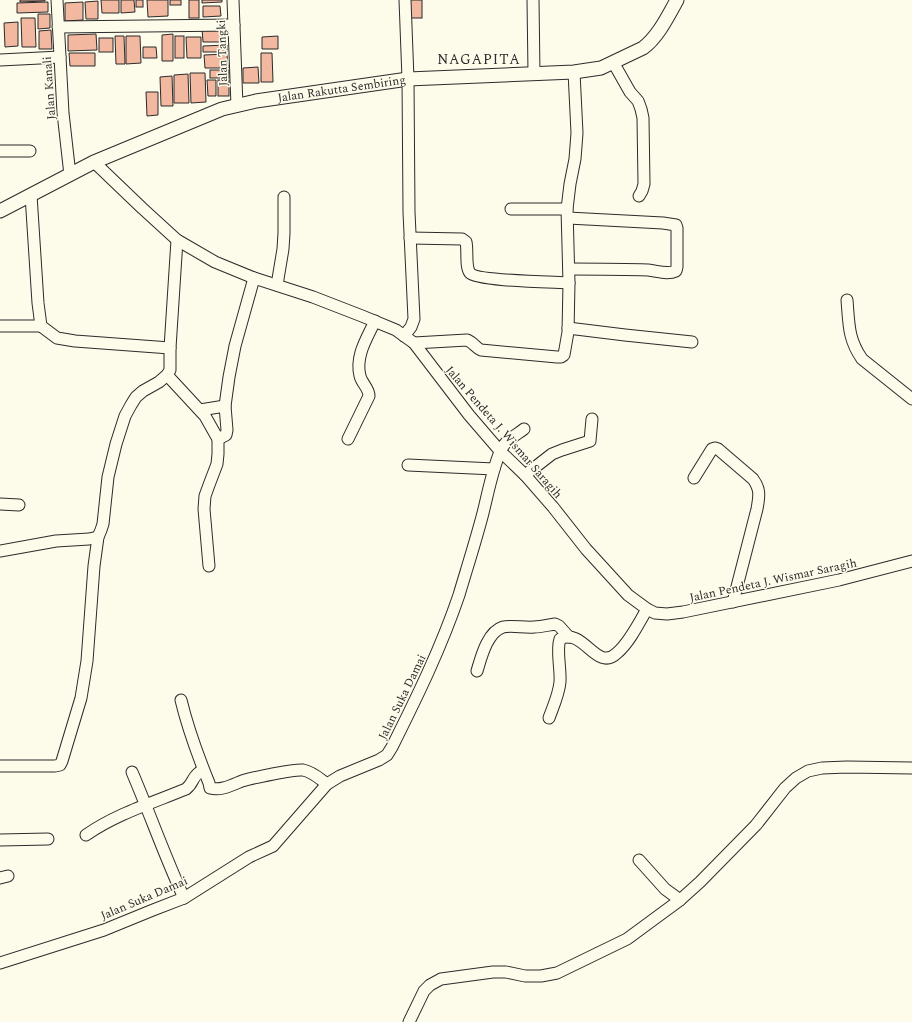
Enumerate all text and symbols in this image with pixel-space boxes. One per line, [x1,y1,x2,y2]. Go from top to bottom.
street label: Jalan Tangki [212,19,233,87]
district label: NAGAPITA [437,49,521,70]
street label: Jalan Kanali [38,55,61,120]
street label: Jalan Rakutta Sembiring [276,70,407,108]
street label: Jalan Pendeta J. Wismar Saragih [441,362,567,503]
street label: Jalan Pendeta J. Wismar Saragih [688,553,858,608]
street label: Jalan Suka Damai [374,651,431,743]
street label: Jalan Suka Damai [98,871,191,925]

